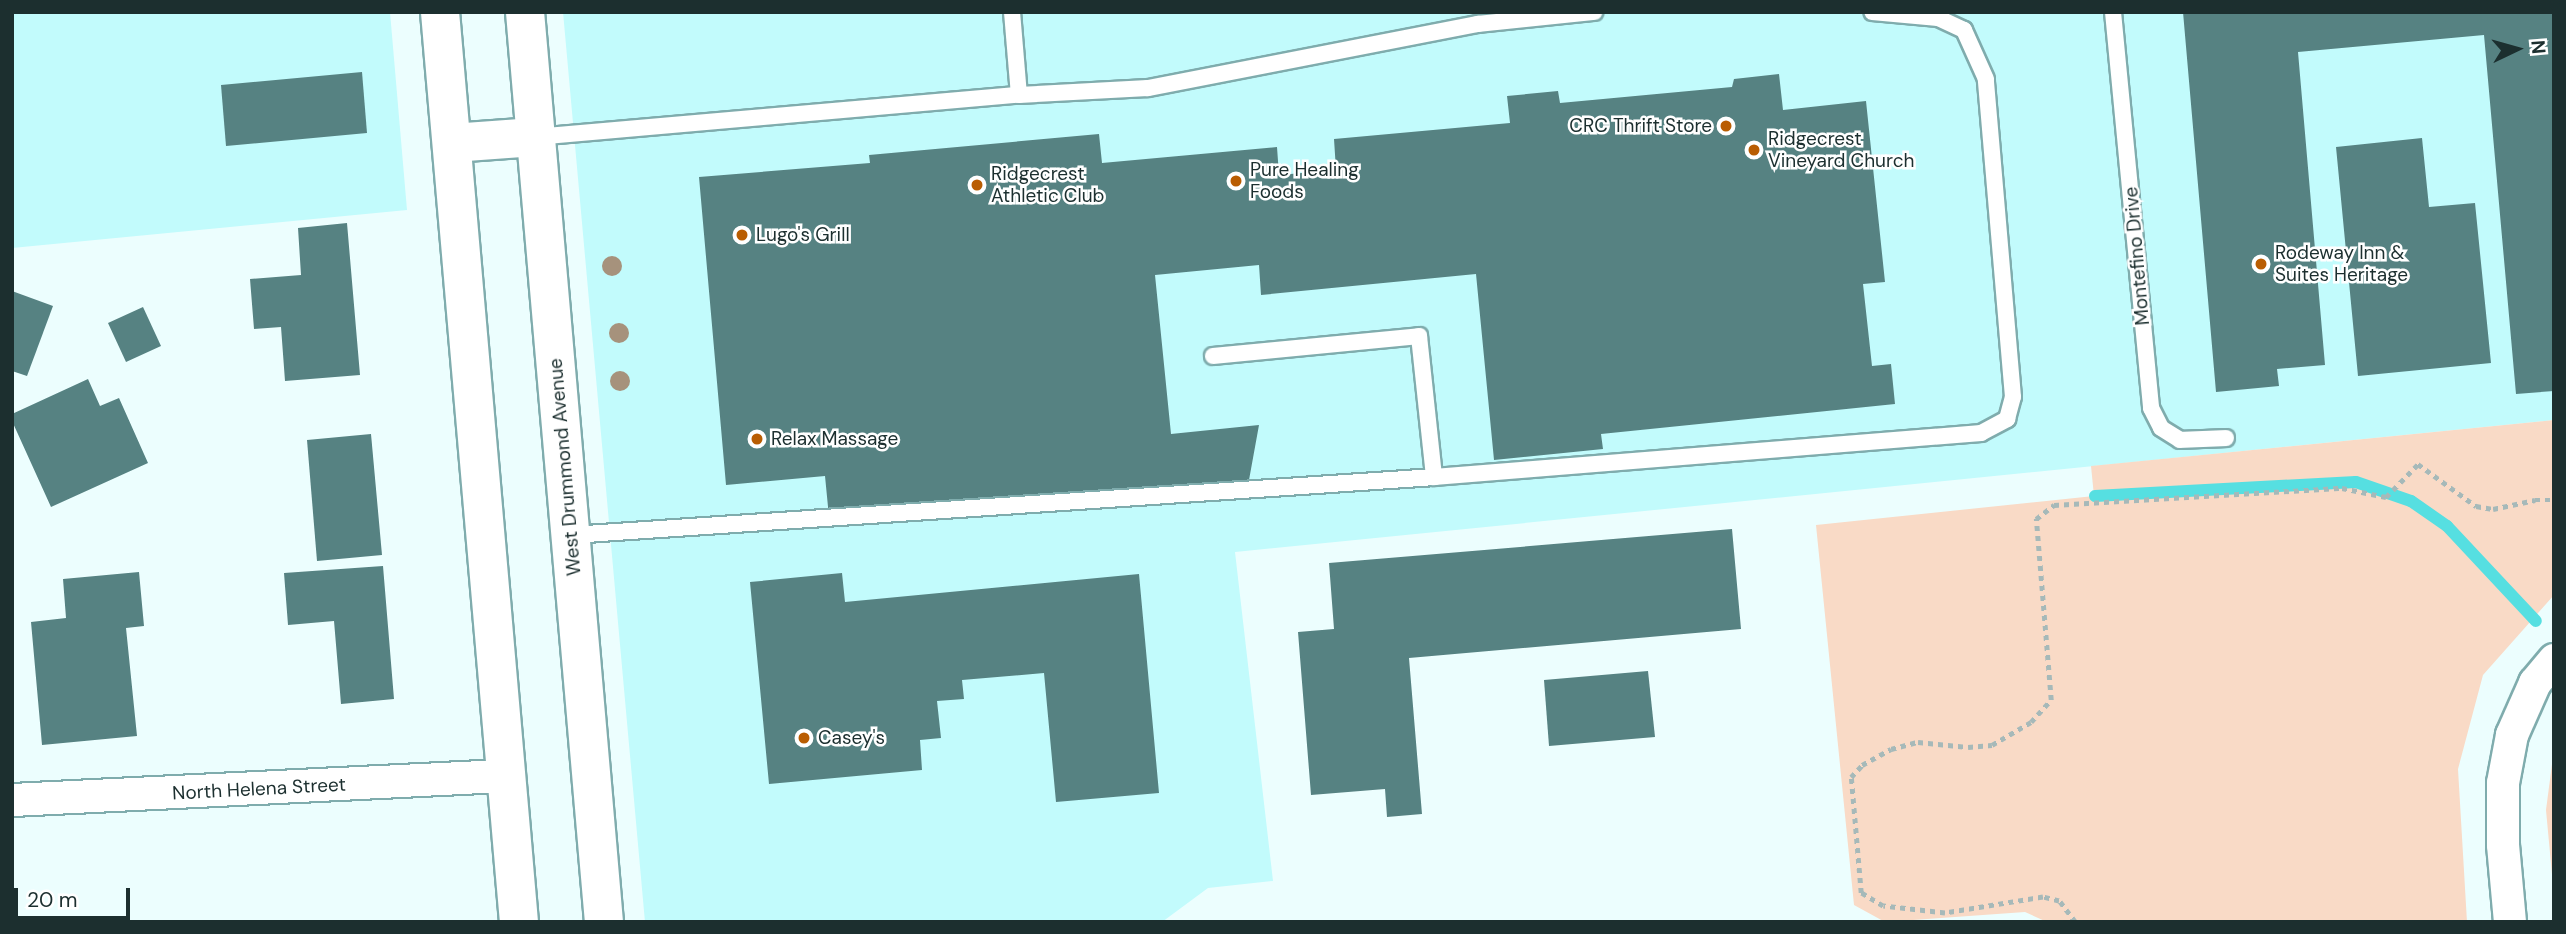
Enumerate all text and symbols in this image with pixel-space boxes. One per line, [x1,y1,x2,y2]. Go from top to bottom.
north arrow [2482,14,2552,84]
text: N [2525,39,2551,55]
place label: CRC Thrift Store [1569,115,1712,137]
marker: CRC Thrift Store [1718,118,1734,134]
place label: Ridgecrest Vineyard Church [1768,128,1914,172]
marker: Ridgecrest Vineyard Church [1746,142,1762,158]
place label: Pure Healing Foods [1250,159,1359,203]
place label: Ridgecrest Athletic Club [991,163,1104,207]
marker: Pure Healing Foods [1228,173,1244,189]
marker: Ridgecrest Athletic Club [969,177,985,193]
street label: Montefino Drive [2120,186,2154,326]
place label: Lugo's Grill [756,224,850,246]
marker: Lugo's Grill [734,227,750,243]
place label: Rodeway Inn & Suites Heritage [2275,242,2408,286]
marker: Rodeway Inn & Suites Heritage [2253,256,2269,272]
street label: West Drummond Avenue [544,357,586,577]
place label: Relax Massage [771,428,898,450]
marker: Relax Massage [749,431,765,447]
place label: Casey's [818,727,885,749]
marker: Casey's [796,730,812,746]
street label: North Helena Street [172,773,346,805]
scale bar [18,874,133,918]
text: 20 m [27,886,78,914]

